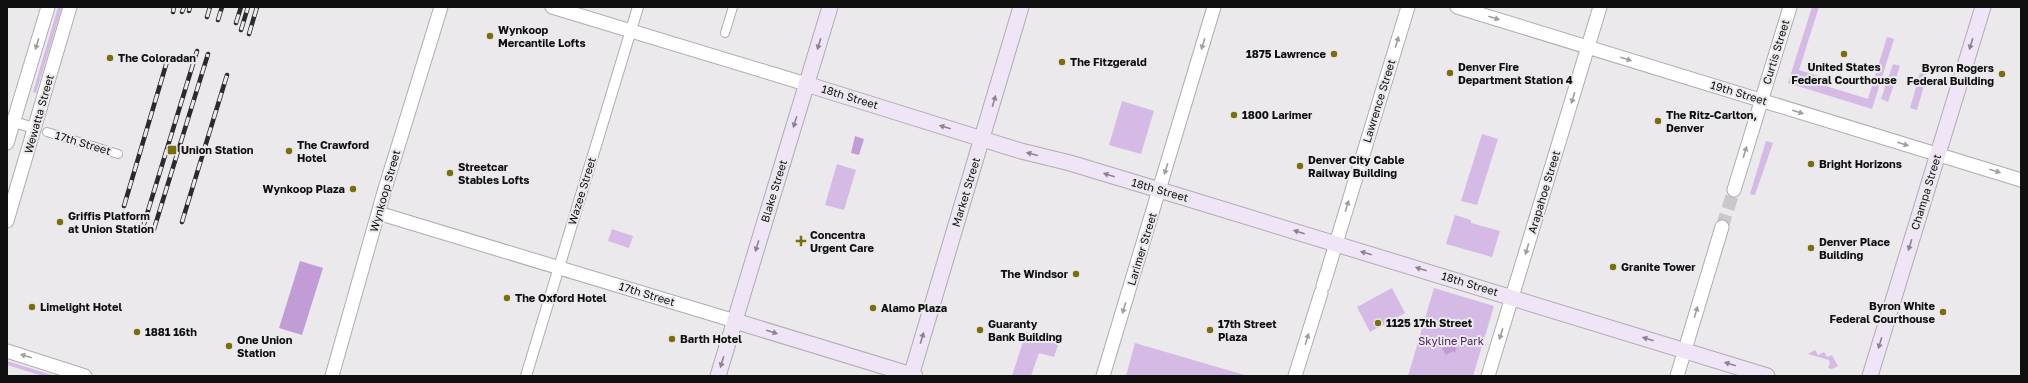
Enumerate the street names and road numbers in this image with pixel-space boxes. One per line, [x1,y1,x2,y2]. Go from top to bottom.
street label: Curtis Street [1759,18,1792,86]
street label: Lawrence Street [1360,58,1397,144]
street label: Wewatta Street [21,73,56,155]
street label: 19th Street [1709,78,1769,107]
street label: 18th Street [820,82,880,111]
street label: 17th Street [54,128,113,157]
street label: Wynkoop Street [367,148,402,233]
street label: Arapahoe Street [1525,149,1562,235]
street label: Champa Street [1908,152,1943,231]
street label: Wazee Street [565,155,598,226]
street label: Market Street [949,155,982,228]
street label: Blake Street [758,158,789,224]
street label: 18th Street [1130,175,1190,204]
street label: Larimer Street [1124,211,1159,287]
street label: 18th Street [1440,269,1500,298]
street label: 17th Street [618,279,677,308]

